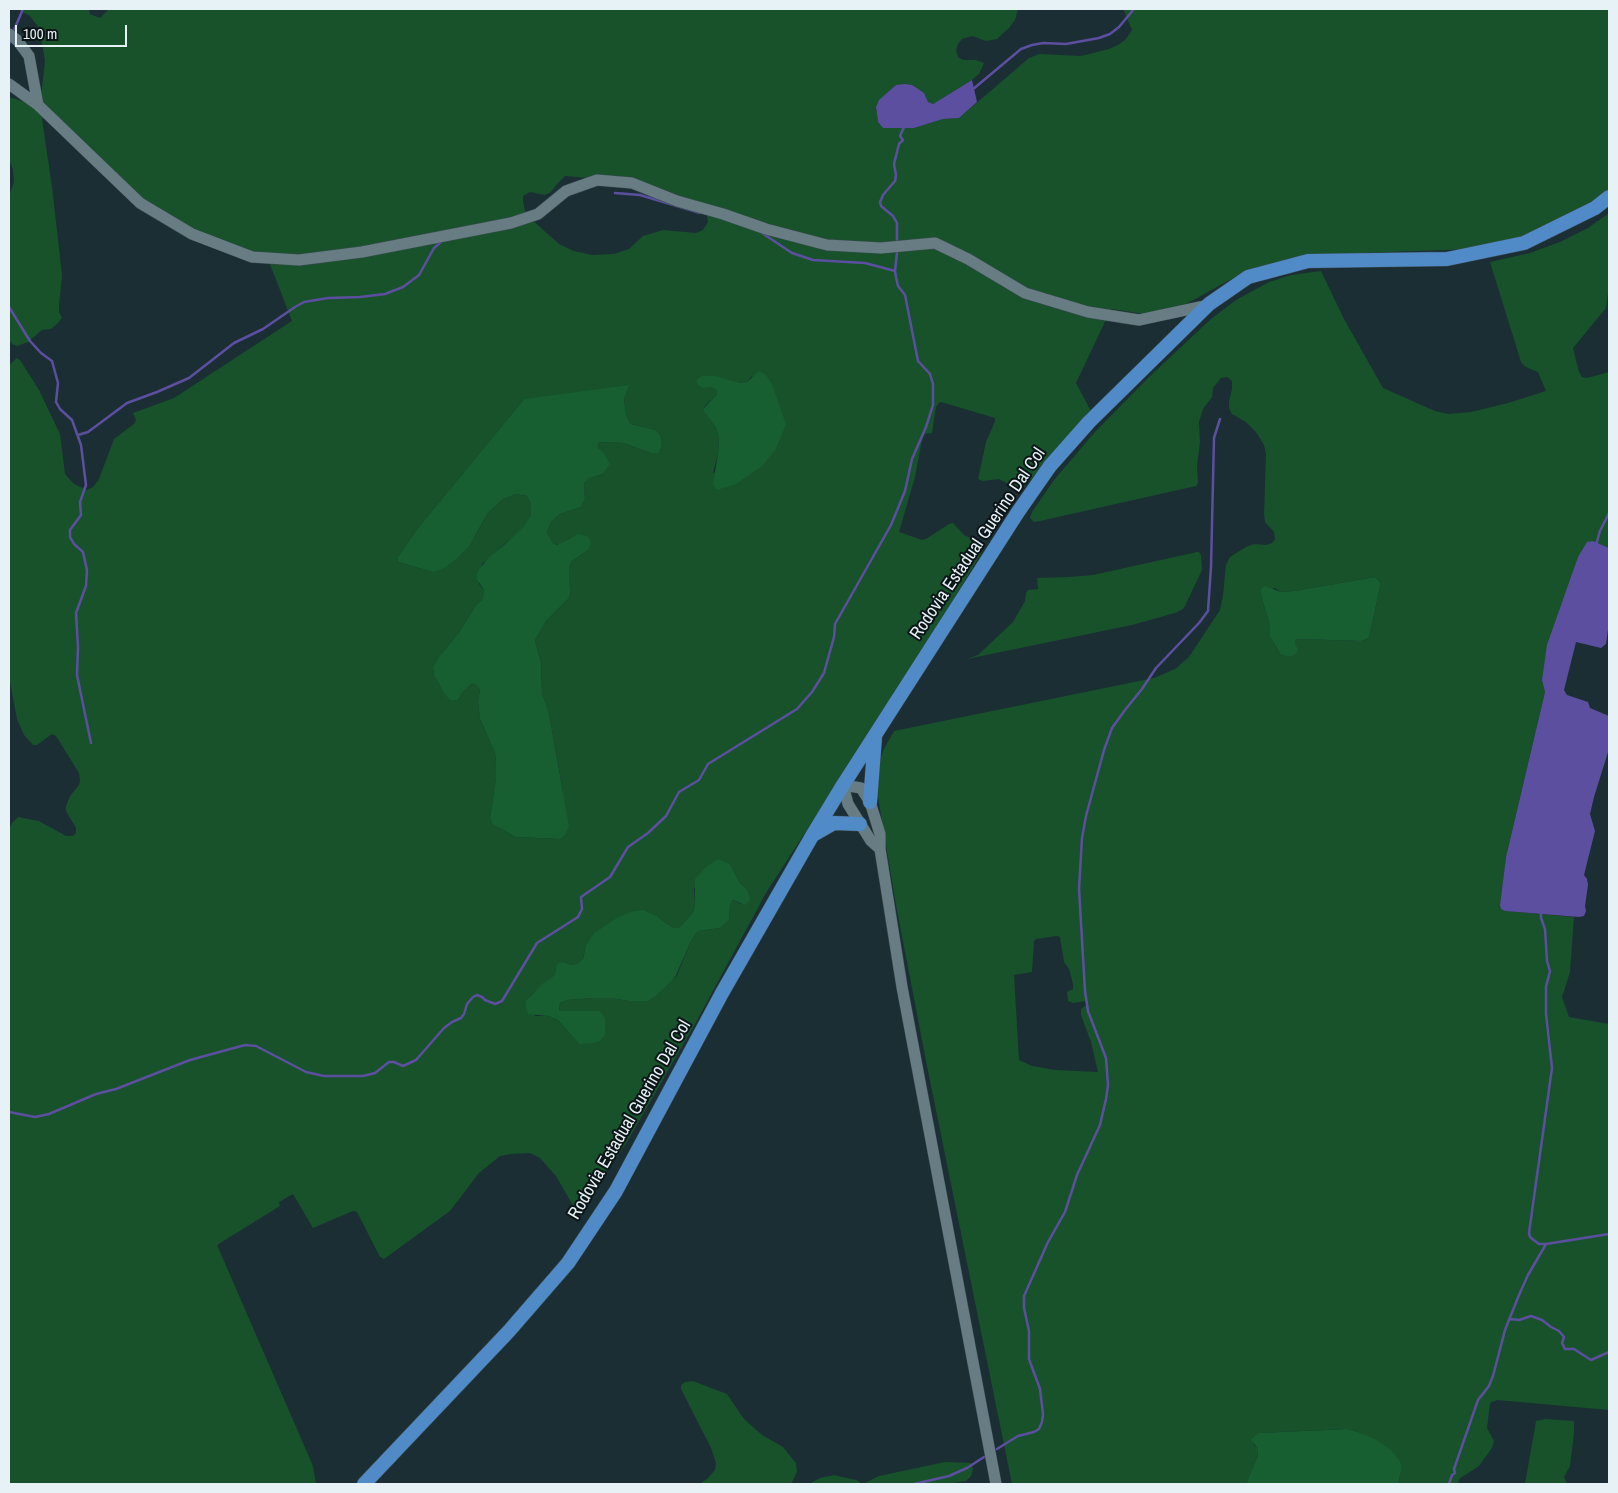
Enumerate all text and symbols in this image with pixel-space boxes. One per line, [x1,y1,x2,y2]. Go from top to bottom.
scale bar [18,15,130,47]
text: 100 m [23,23,57,44]
street label: Rodovia Estadual Guerino Dal Col [906,444,1050,644]
street label: Rodovia Estadual Guerino Dal Col [564,1017,696,1223]

